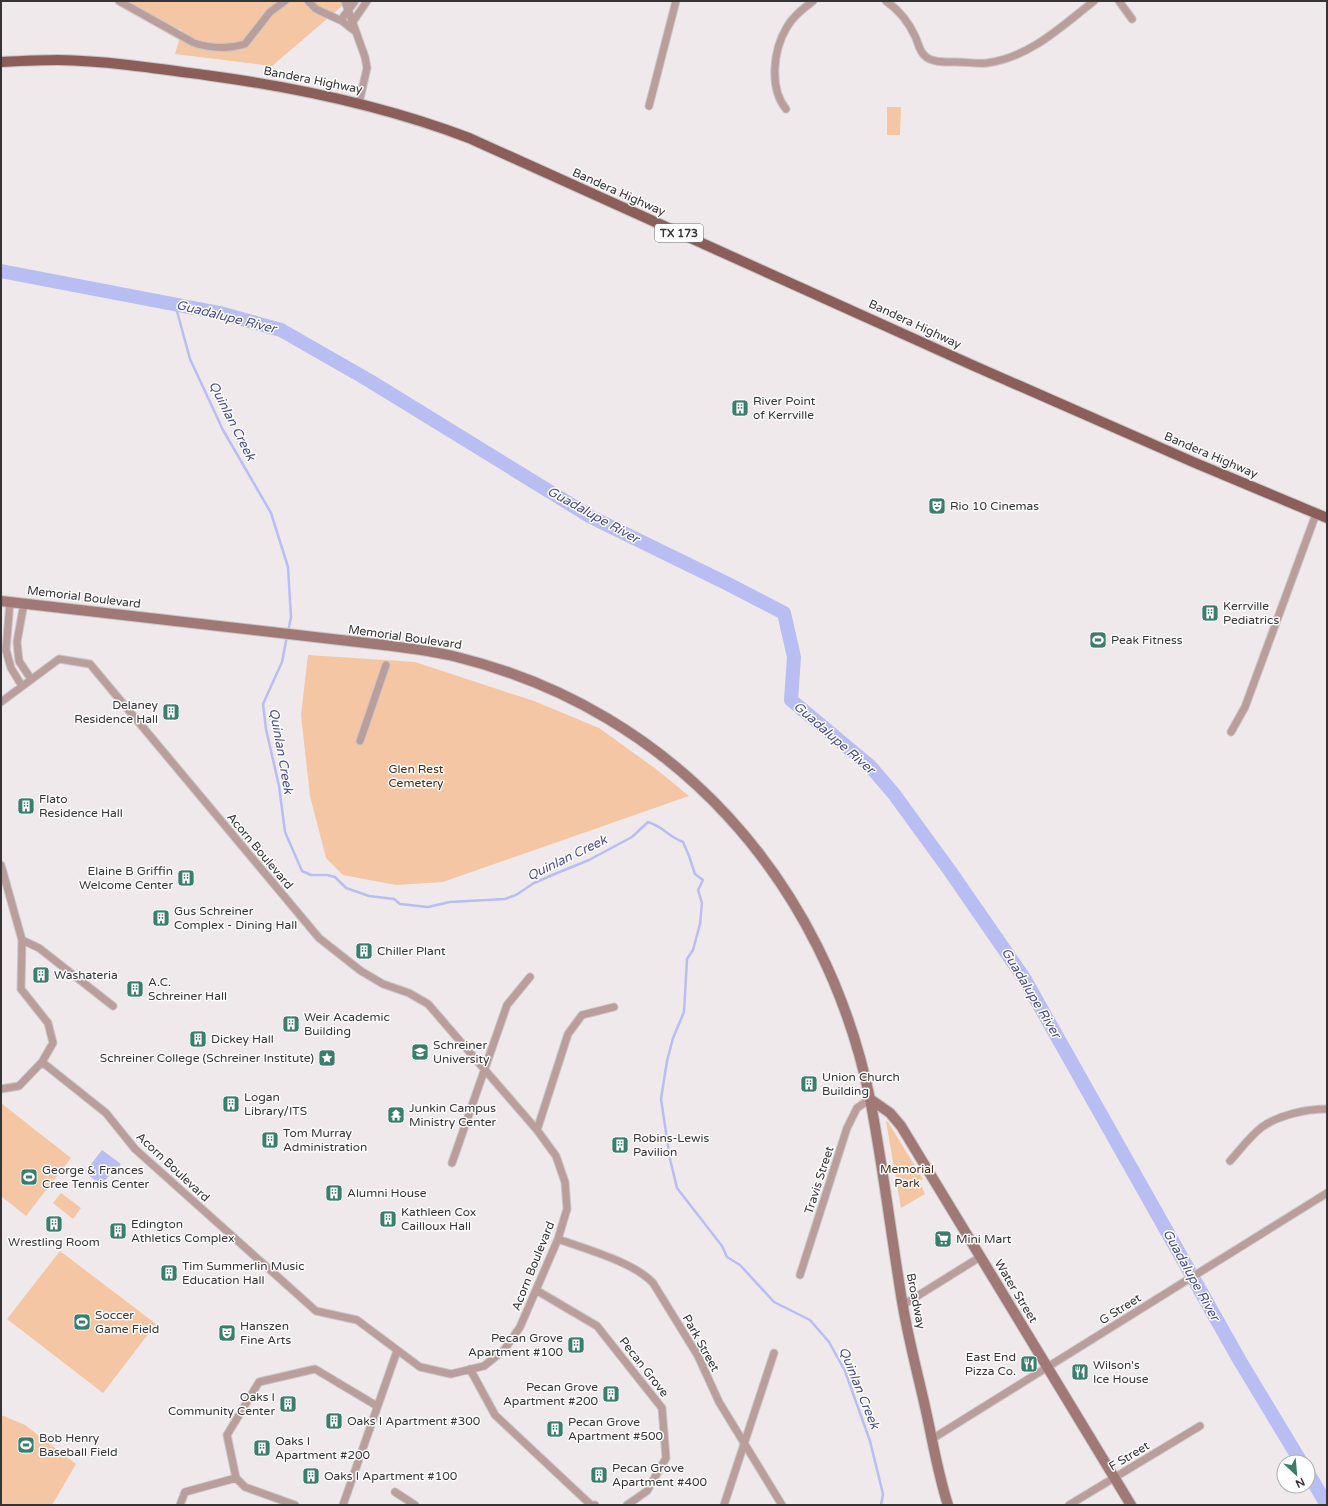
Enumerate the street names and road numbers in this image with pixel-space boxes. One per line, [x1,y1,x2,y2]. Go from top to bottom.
street label: Bandera Highway [262,64,364,97]
street label: Bandera Highway [570,165,668,219]
road number: TX 173 [655,224,703,242]
street label: Bandera Highway [867,296,964,352]
street label: Bandera Highway [1162,429,1260,481]
street label: Memorial Boulevard [26,583,142,611]
street label: Memorial Boulevard [347,622,463,652]
street label: Acorn Boulevard [224,810,296,892]
street label: Acorn Boulevard [133,1129,213,1205]
street label: Travis Street [801,1144,837,1216]
street label: Acorn Boulevard [509,1219,557,1313]
street label: Water Street [992,1257,1041,1326]
street label: Broadway [904,1272,928,1331]
street label: G Street [1097,1291,1144,1327]
street label: Park Street [680,1312,723,1374]
street label: Pecan Grove [616,1334,672,1400]
street label: F Street [1106,1438,1152,1474]

